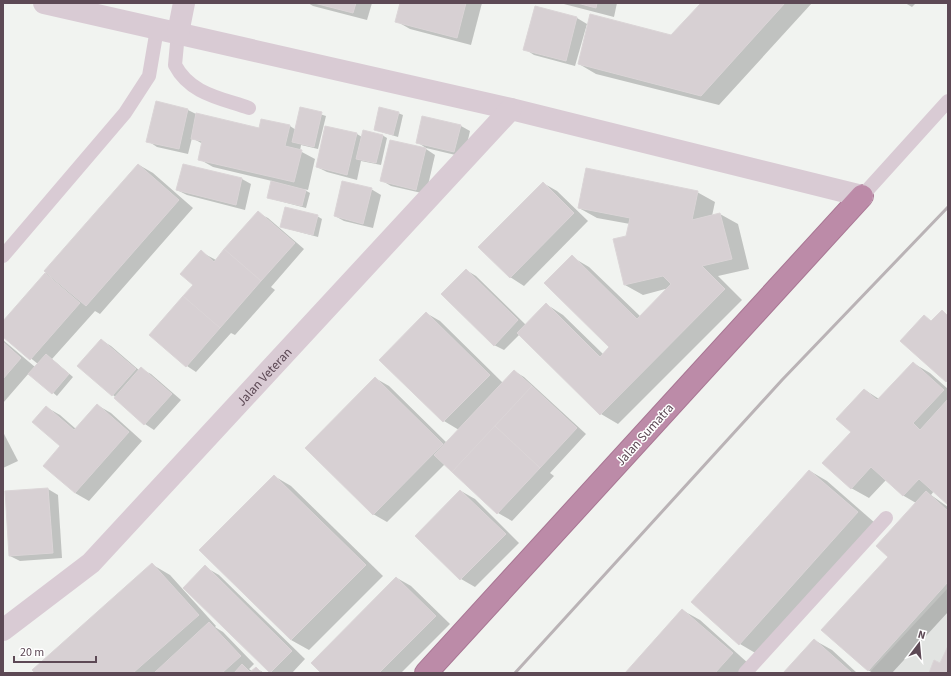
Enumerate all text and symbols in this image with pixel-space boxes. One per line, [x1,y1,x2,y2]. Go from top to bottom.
street label: Jalan Veteran [233,344,296,410]
street label: Jalan Sumatra [612,399,678,470]
north arrow [899,624,939,664]
text: N [916,627,927,643]
scale bar [14,638,96,664]
text: 20 m [20,644,44,661]

